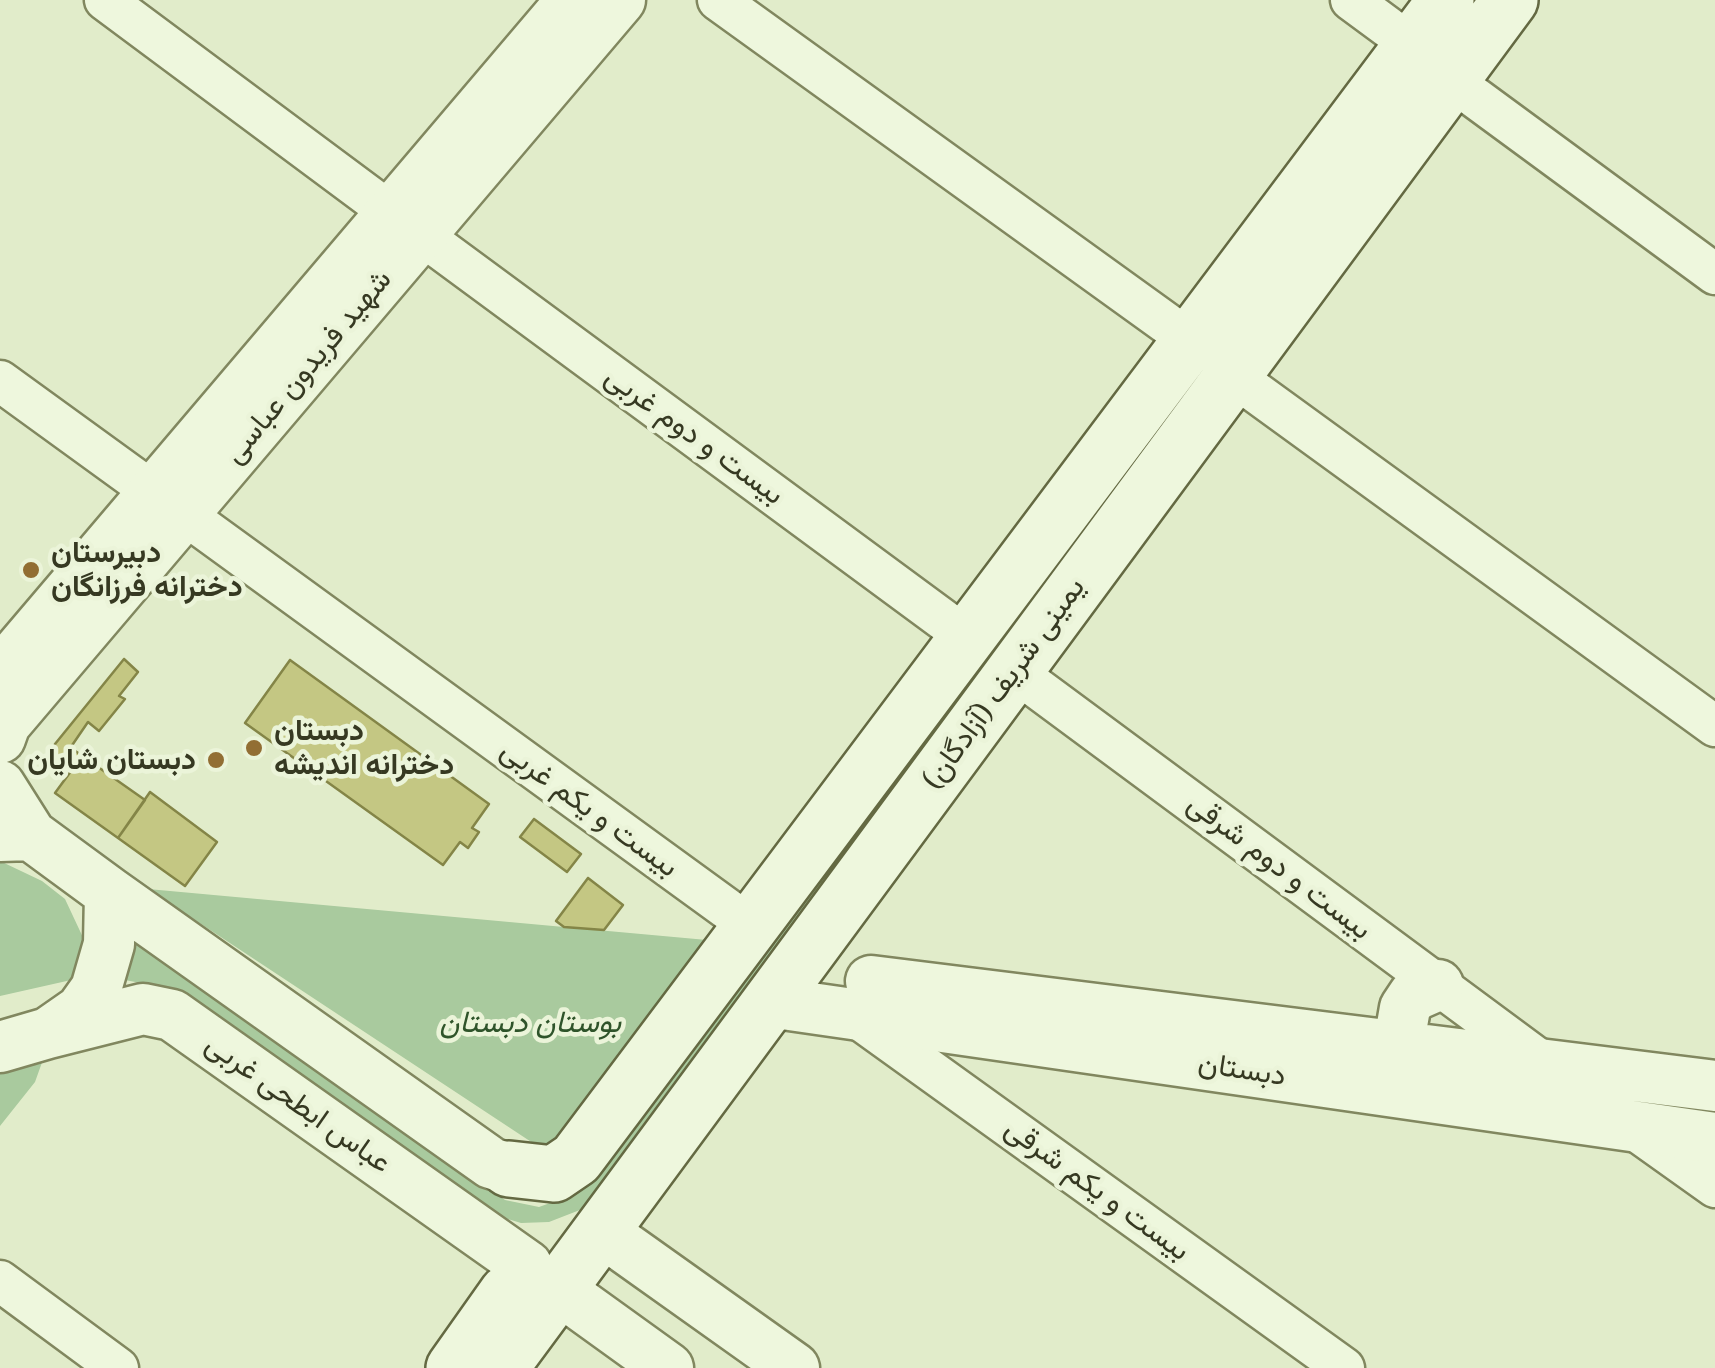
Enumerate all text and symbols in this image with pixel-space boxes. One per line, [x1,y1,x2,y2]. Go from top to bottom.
street label: شهید فریدون عباسی [216,263,400,471]
street label: بیست و دوم غربی [597,359,791,513]
place label: دبیرستان دخترانه فرزانگان [51,535,243,606]
marker: دبیرستان دخترانه فرزانگان [20,559,42,581]
street label: یمینی شریف (آزادگان) [915,571,1093,797]
place label: دبستان دخترانه اندیشه [274,713,454,784]
street label: بیست و یکم غربی [493,732,685,886]
marker: دبستان دخترانه اندیشه [243,737,265,759]
place label: دبستان شایان [27,742,196,778]
marker: دبستان شایان [205,749,227,771]
street label: بیست و دوم شرقی [1180,786,1378,948]
park label: بوستان دبستان [439,1005,621,1041]
street label: عباس ابطحی غربی [198,1027,398,1181]
street label: دبستان [1196,1045,1288,1095]
street label: بیست و یکم شرقی [998,1111,1196,1269]

